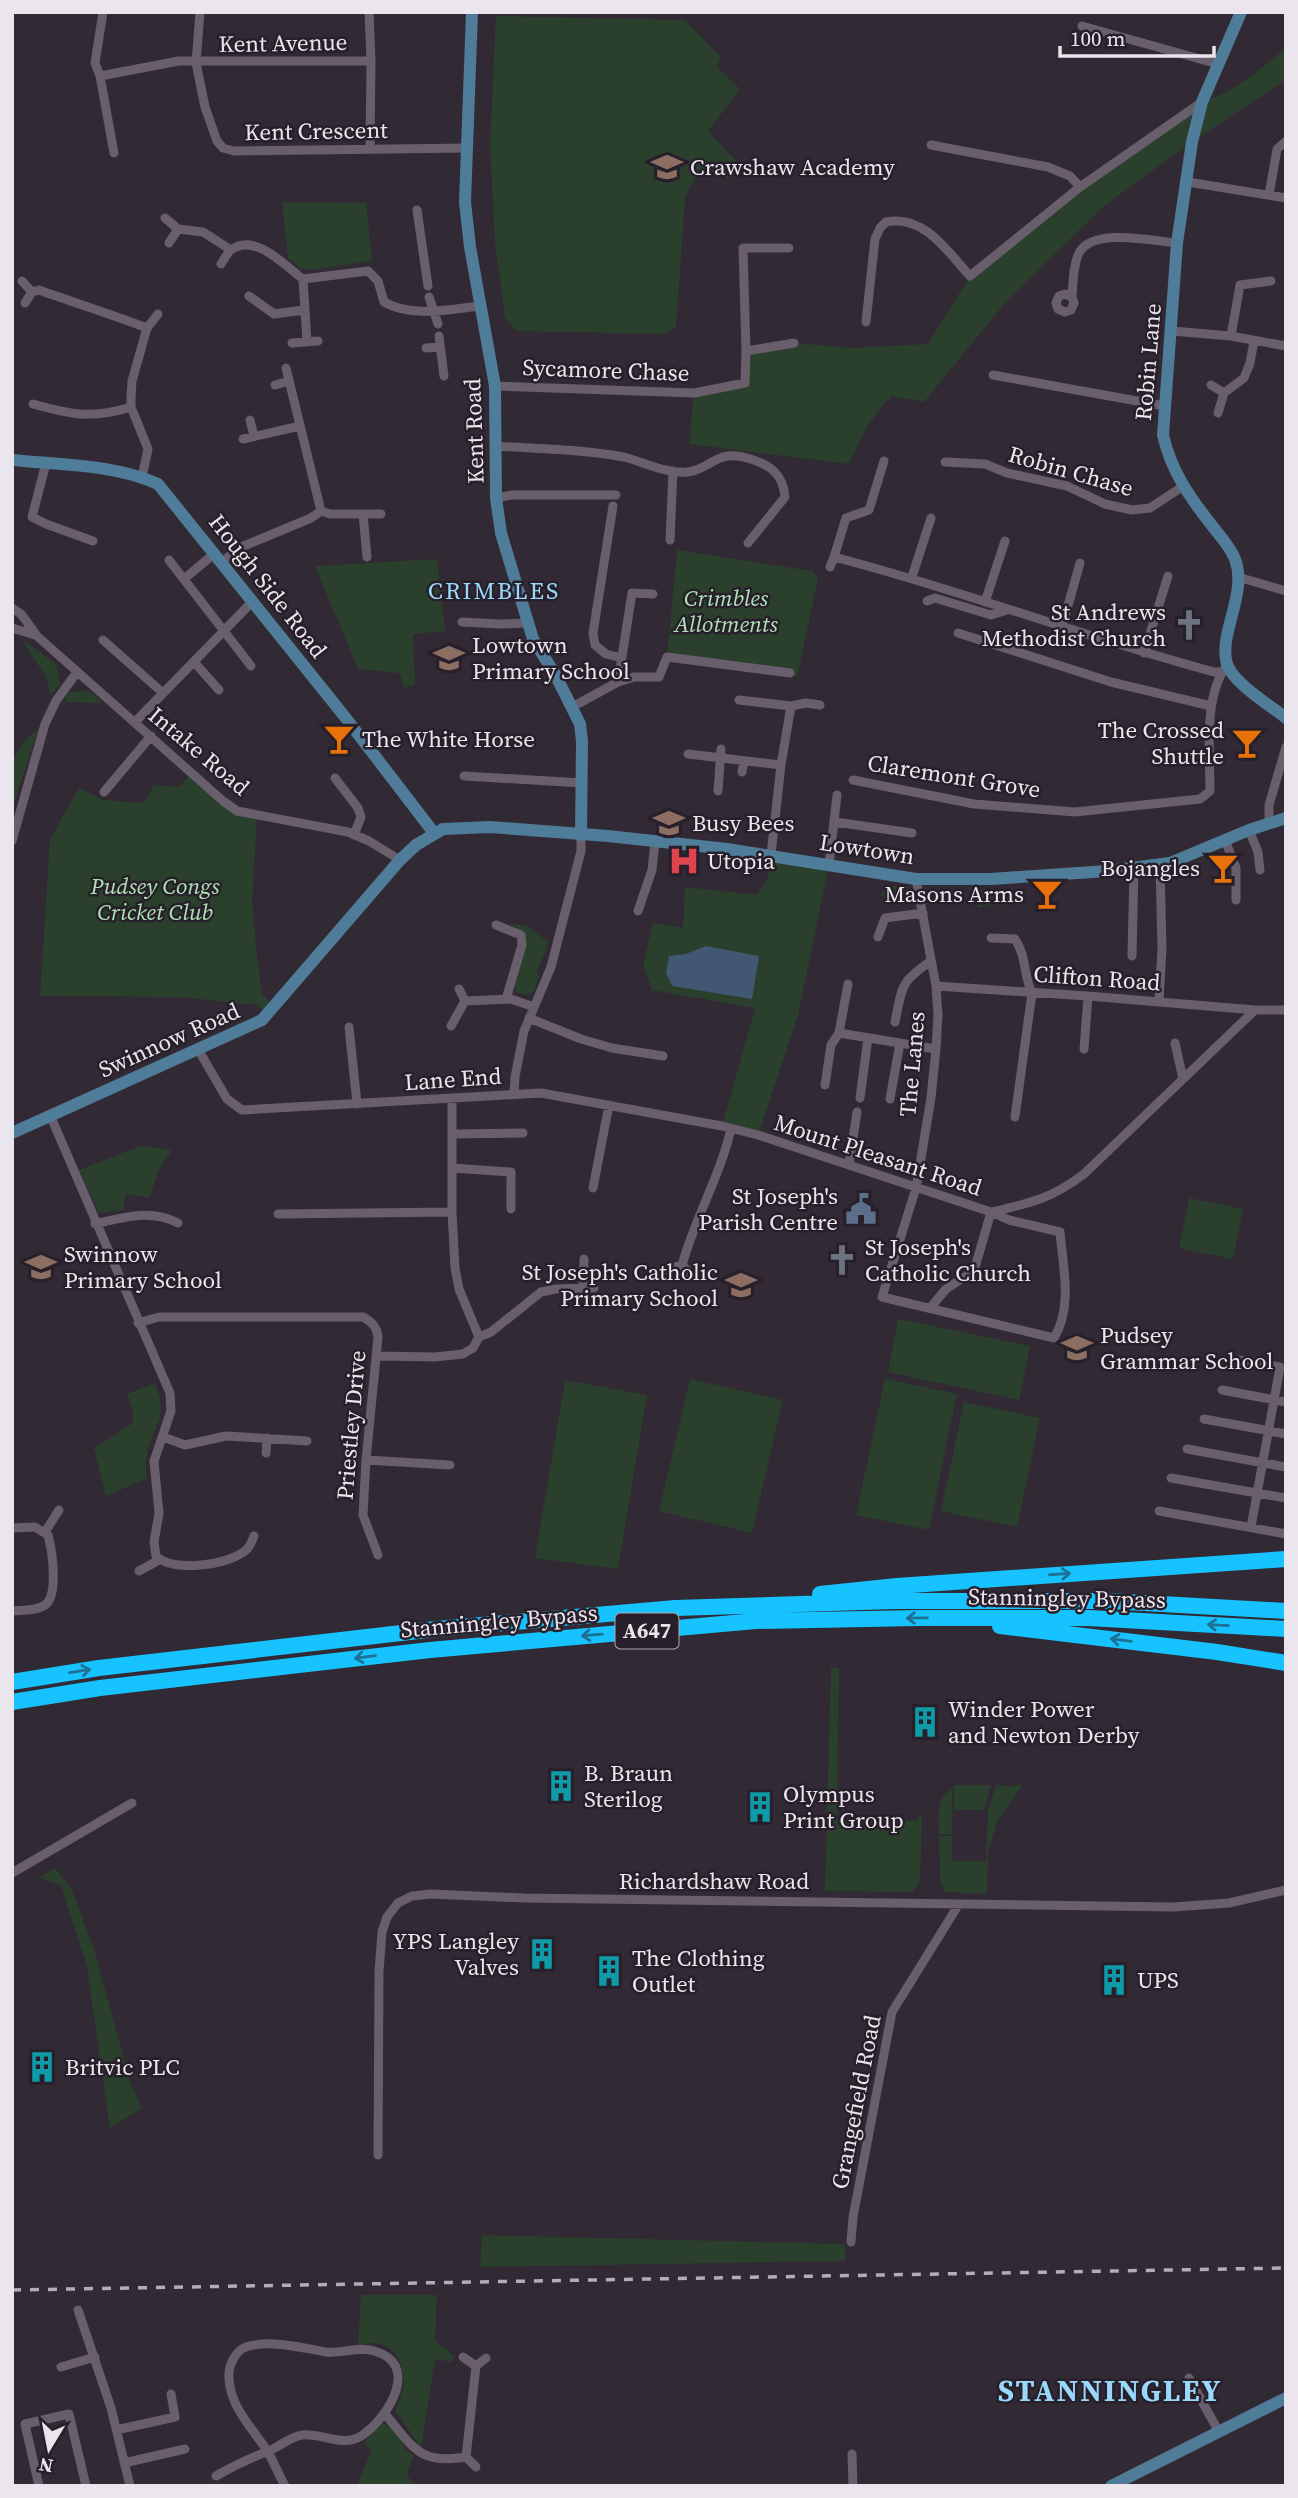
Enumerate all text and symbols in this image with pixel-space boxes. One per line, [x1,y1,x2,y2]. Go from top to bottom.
scale bar [1060,14,1214,58]
text: 100 m [1070,24,1125,53]
street label: Kent Avenue [218,26,348,60]
street label: Kent Crescent [244,114,388,148]
school or university icon: Crawshaw Academy [650,150,684,184]
place label: Crawshaw Academy [690,151,895,183]
street label: Robin Lane [1127,302,1169,422]
street label: Sycamore Chase [522,351,690,389]
street label: Kent Road [456,378,492,484]
street label: Robin Chase [1005,438,1137,504]
street label: Hough Side Road [202,507,334,665]
district label: CRIMBLES [428,574,560,607]
park label: Crimbles Allotments [672,582,778,640]
place label: St Andrews Methodist Church [981,596,1166,654]
church icon: St Andrews Methodist Church [1172,608,1206,642]
place label: Lowtown Primary School [472,629,630,687]
school or university icon: Lowtown Primary School [432,641,466,675]
street label: Intake Road [142,699,256,803]
place label: The Crossed Shuttle [1098,714,1224,772]
bar icon: The White Horse [322,722,356,756]
place label: The White Horse [362,723,535,755]
bar icon: The Crossed Shuttle [1230,726,1264,760]
street label: Claremont Grove [865,747,1043,805]
school or university icon: Busy Bees [652,806,686,840]
place label: Busy Bees [692,807,794,839]
street label: Lowtown [817,826,917,872]
hospital icon: Utopia [667,844,701,878]
place label: Utopia [707,845,775,877]
bar icon: Bojangles [1206,851,1240,885]
place label: Bojangles [1101,852,1200,884]
park label: Pudsey Congs Cricket Club [89,870,220,928]
bar icon: Masons Arms [1030,877,1064,911]
place label: Masons Arms [884,878,1024,910]
street label: Clifton Road [1032,958,1162,998]
street label: Swinnow Road [93,995,245,1085]
street label: The Lanes [891,1010,933,1118]
street label: Lane End [403,1060,503,1098]
street label: Mount Pleasant Road [770,1106,986,1204]
place label: St Joseph's Parish Centre [699,1180,838,1238]
public building icon: St Joseph's Parish Centre [844,1192,878,1226]
place label: St Joseph's Catholic Church [865,1231,1031,1289]
place label: Swinnow Primary School [64,1238,222,1296]
church icon: St Joseph's Catholic Church [825,1243,859,1277]
school or university icon: Swinnow Primary School [24,1250,58,1284]
place label: St Joseph's Catholic Primary School [522,1256,718,1314]
school or university icon: St Joseph's Catholic Primary School [724,1268,758,1302]
place label: Pudsey Grammar School [1100,1319,1273,1377]
school or university icon: Pudsey Grammar School [1060,1331,1094,1365]
street label: Priestley Drive [329,1349,373,1501]
one-way arrow [1048,1567,1071,1580]
street label: Stanningley Bypass [968,1580,1166,1616]
street label: Stanningley Bypass [399,1596,599,1646]
one-way arrow [906,1611,929,1625]
road number: A647 [616,1614,678,1648]
one-way arrow [1206,1619,1229,1632]
one-way arrow [581,1629,604,1642]
one-way arrow [1110,1633,1133,1646]
one-way arrow [355,1651,377,1664]
one-way arrow [68,1664,91,1677]
place label: Winder Power and Newton Derby [948,1693,1140,1751]
building icon: Winder Power and Newton Derby [908,1705,942,1739]
place label: B. Braun Sterilog [584,1757,673,1815]
building icon: B. Braun Sterilog [544,1769,578,1803]
place label: Olympus Print Group [783,1778,904,1836]
building icon: Olympus Print Group [743,1790,777,1824]
street label: Richardshaw Road [619,1865,809,1897]
place label: YPS Langley Valves [392,1925,519,1983]
building icon: YPS Langley Valves [525,1937,559,1971]
place label: The Clothing Outlet [632,1942,765,2000]
building icon: The Clothing Outlet [592,1954,626,1988]
building icon: UPS [1097,1963,1131,1997]
place label: UPS [1137,1964,1179,1996]
street label: Grangefield Road [823,2012,889,2192]
building icon: Britvic PLC [25,2050,59,2084]
place label: Britvic PLC [65,2051,180,2083]
district label: STANNINGLEY [998,2370,1222,2411]
north arrow [14,2414,84,2484]
text: N [37,2452,55,2480]

